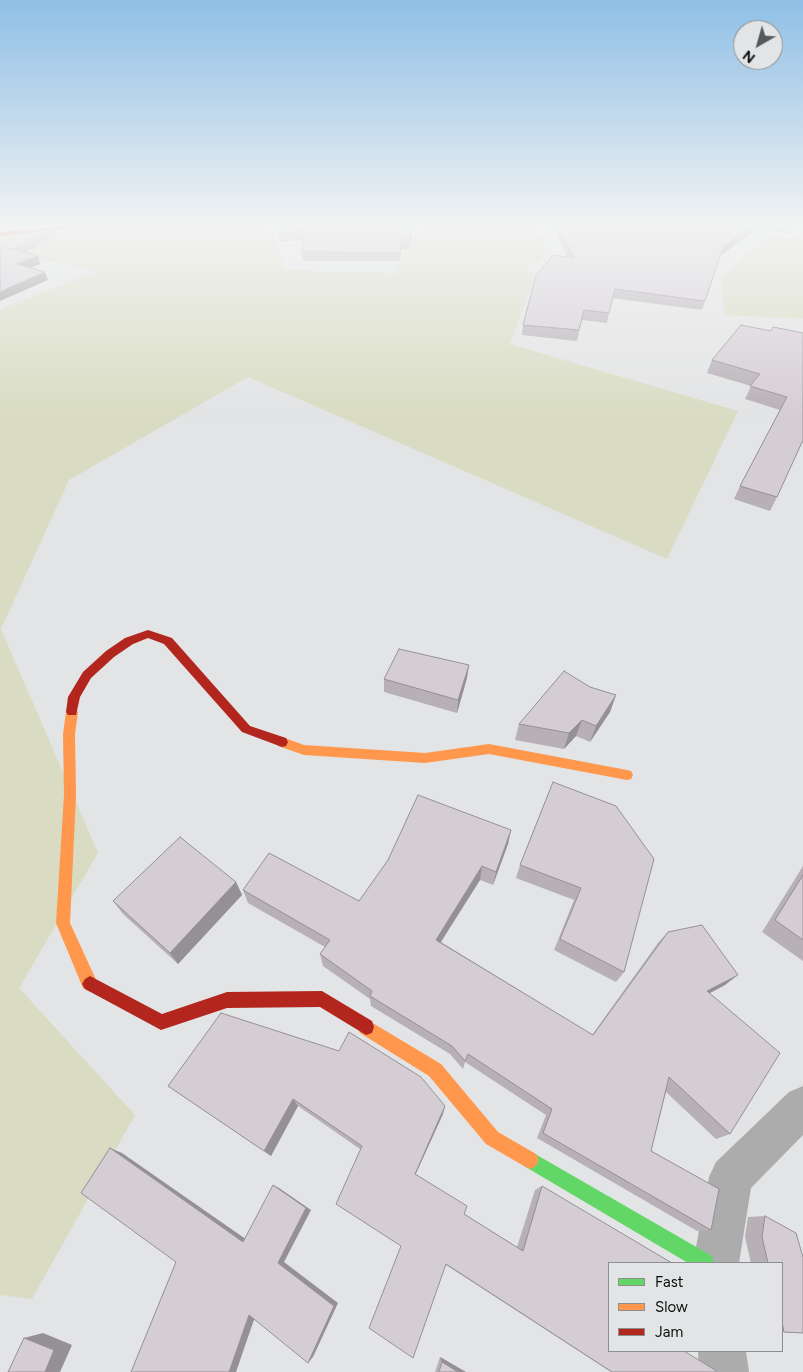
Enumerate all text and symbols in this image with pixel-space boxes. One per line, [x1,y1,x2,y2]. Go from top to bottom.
north arrow [733,20,783,70]
text: N [740,46,759,66]
legend [608,1262,783,1352]
text: Fast [655,1273,683,1291]
text: Slow [655,1298,688,1316]
text: Jam [655,1323,683,1341]

